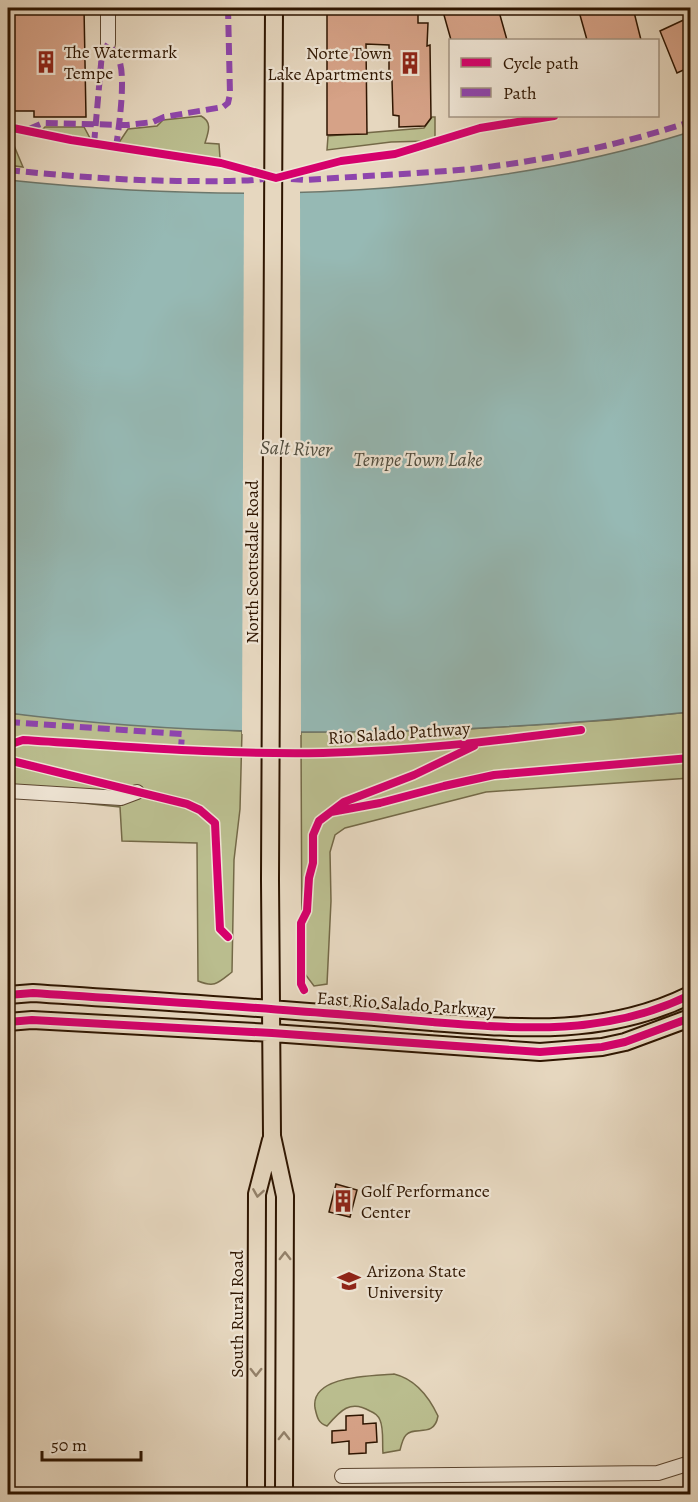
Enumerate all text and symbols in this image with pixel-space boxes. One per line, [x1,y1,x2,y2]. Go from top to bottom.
legend [449,39,659,117]
place label: The Watermark Tempe [64,40,177,85]
place label: Norte Town Lake Apartments [267,41,392,86]
building icon: The Watermark Tempe [33,49,59,75]
building icon: Norte Town Lake Apartments [397,50,423,76]
text: Cycle path [503,51,579,75]
text: Path [503,81,537,105]
water label: Salt River [260,434,334,463]
water label: Tempe Town Lake [354,446,482,473]
street label: North Scottsdale Road [240,480,264,644]
street label: Rio Salado Pathway [327,716,472,750]
street label: East Rio Salado Parkway [316,986,497,1022]
place label: Golf Performance Center [361,1179,490,1224]
one-way arrow [253,1188,265,1198]
building icon: Golf Performance Center [330,1188,356,1214]
street label: South Rural Road [225,1250,249,1378]
one-way arrow [279,1251,291,1260]
place label: Arizona State University [366,1259,466,1304]
school or university icon: Arizona State University [336,1268,362,1294]
one-way arrow [250,1368,262,1377]
scale bar [42,1424,141,1462]
one-way arrow [278,1432,290,1441]
text: 50 m [51,1433,87,1457]

